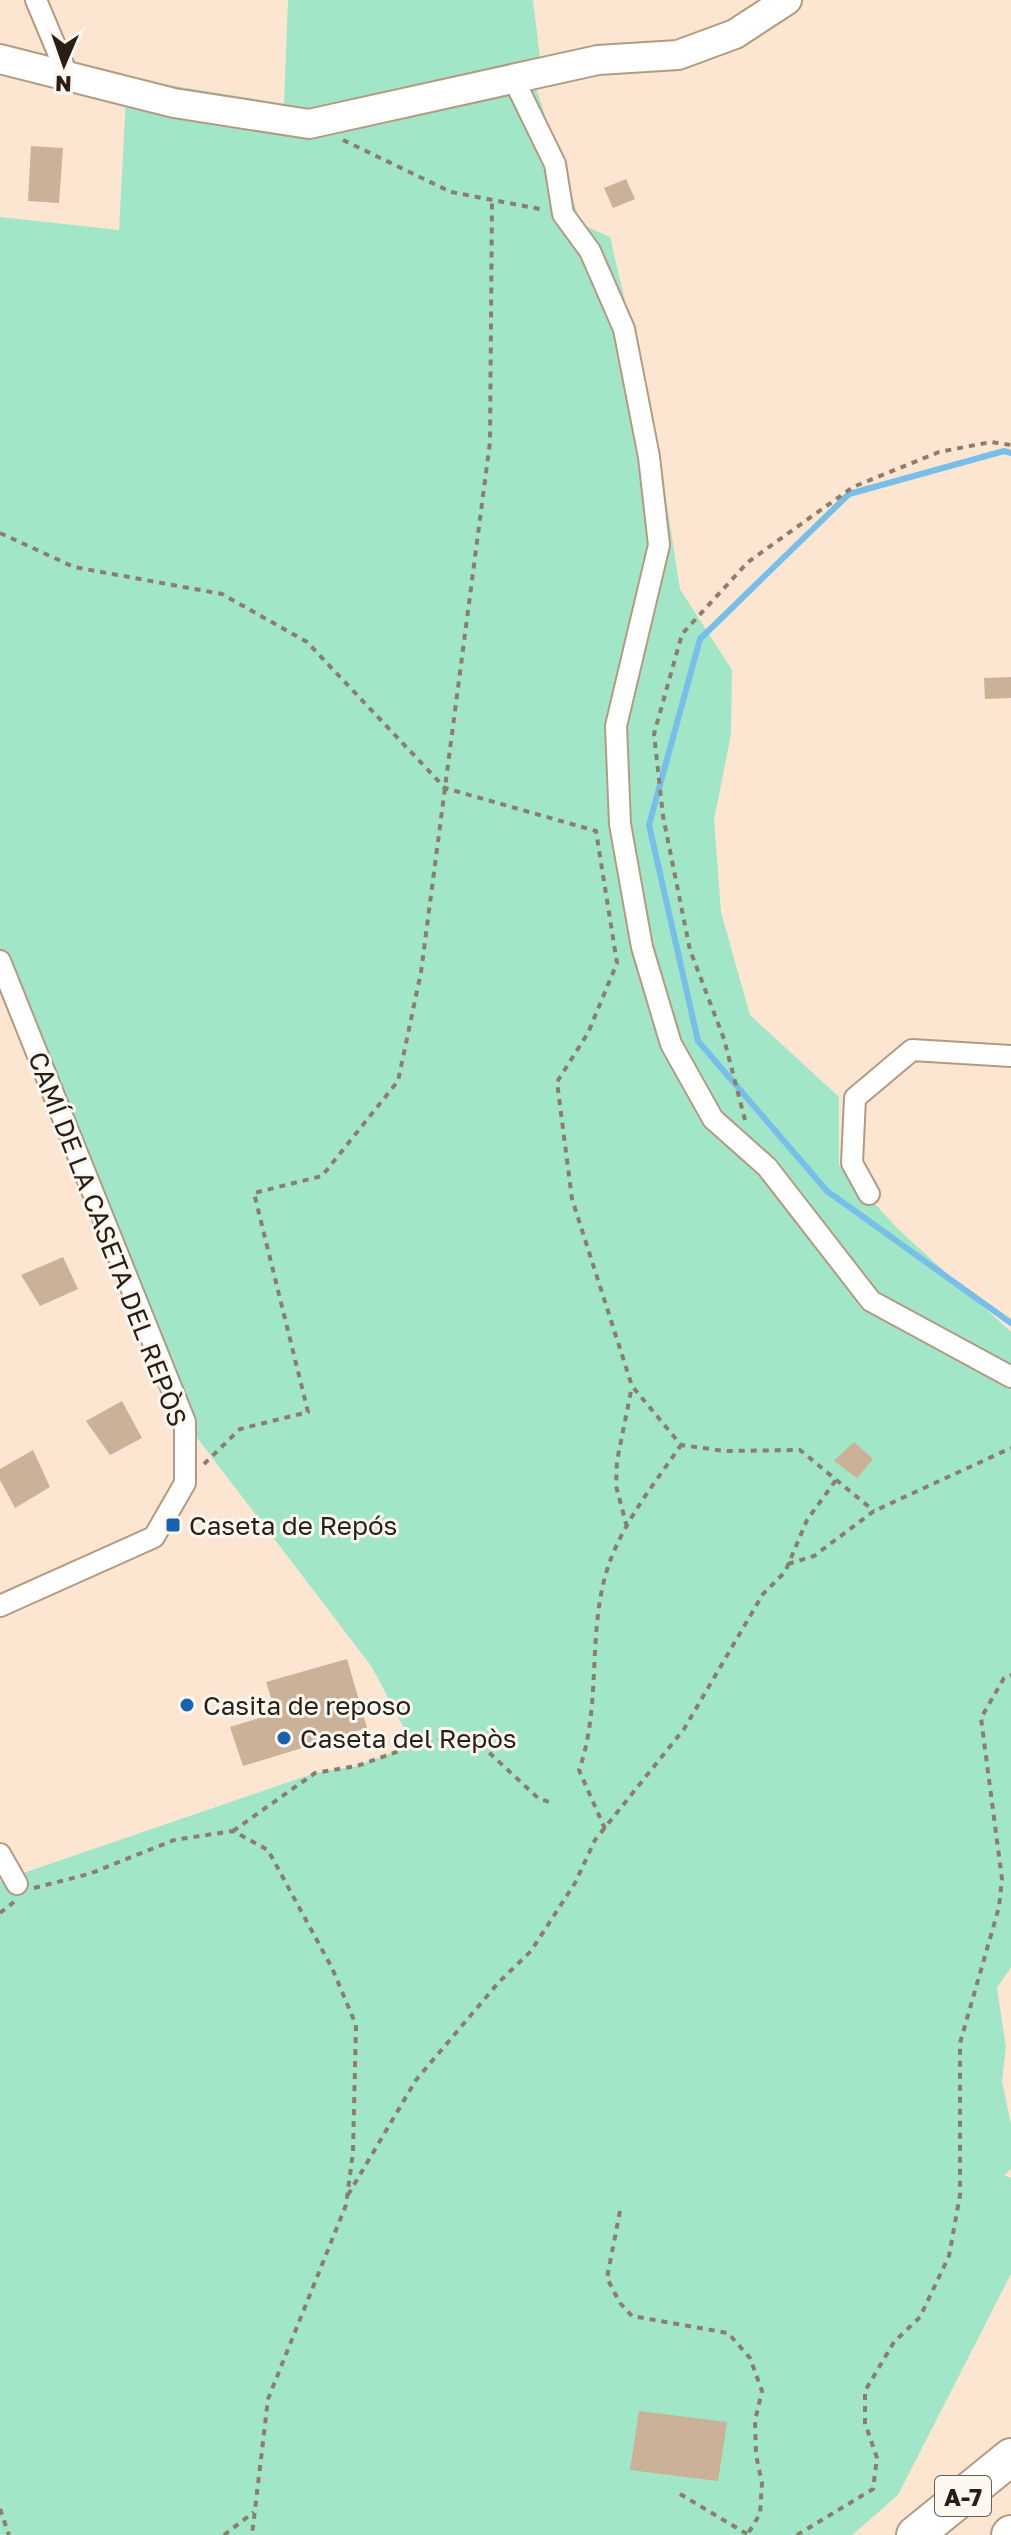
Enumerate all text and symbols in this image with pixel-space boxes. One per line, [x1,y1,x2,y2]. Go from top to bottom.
north arrow [24,24,104,104]
text: N [54,71,72,98]
street label: CAMÍ DE LA CASETA DEL REPÒS [22,1047,194,1431]
place label: Caseta de Repós [189,1510,397,1541]
marker: Caseta de Repós [164,1516,182,1534]
place label: Casita de reposo [203,1690,411,1721]
marker: Casita de reposo [178,1696,196,1714]
place label: Caseta del Repòs [300,1723,517,1754]
marker: Caseta del Repòs [275,1729,293,1747]
road number: A-7 [935,2476,991,2516]

